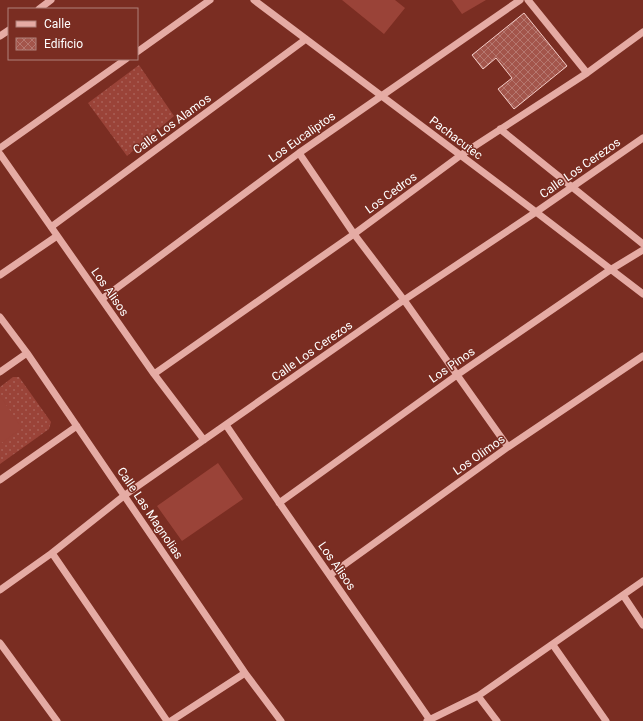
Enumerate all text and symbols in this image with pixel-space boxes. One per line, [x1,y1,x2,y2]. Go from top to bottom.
legend [8,8,138,60]
text: Calle [44,17,71,31]
text: Edificio [44,37,83,51]
street label: Calle Los Alamos [130,91,214,157]
street label: Los Eucaliptos [266,109,338,165]
street label: Pachacutec [427,113,485,163]
street label: Calle Los Cerezos [537,135,623,201]
street label: Los Cedros [362,170,420,216]
street label: Los Alisos [88,265,132,319]
street label: Calle Los Cerezos [269,318,355,384]
street label: Los Pinos [426,344,478,386]
street label: Los Olimos [450,432,508,478]
street label: Calle Las Magnolias [114,465,186,561]
street label: Los Alisos [315,539,359,593]

